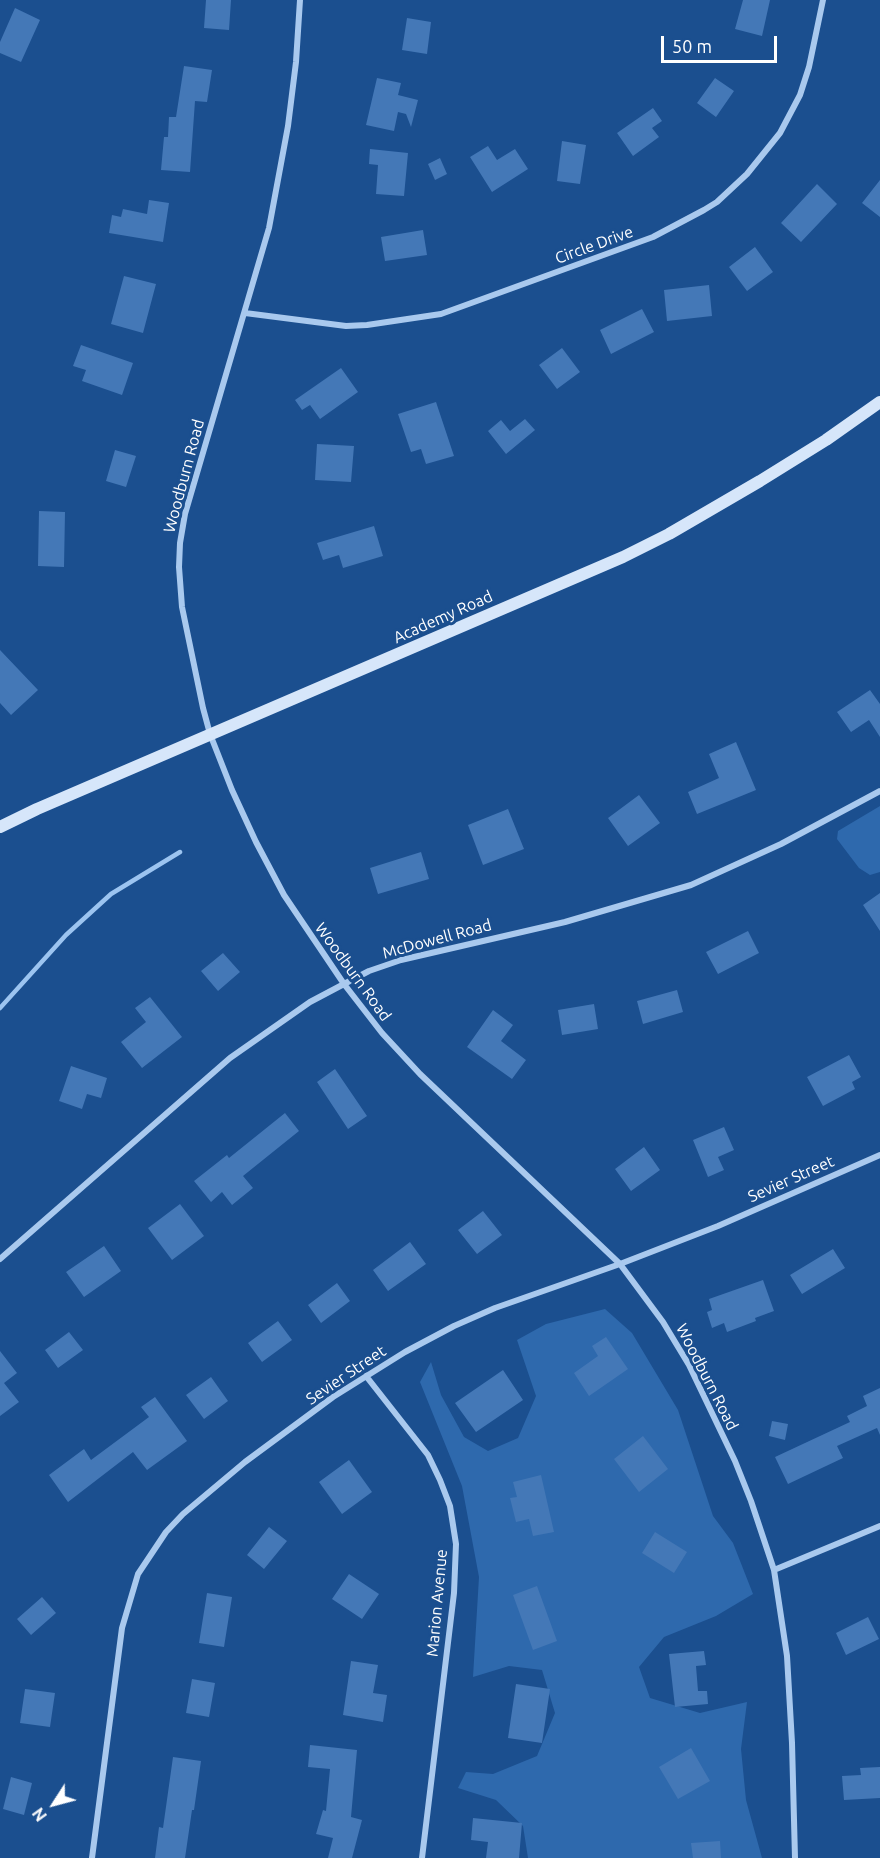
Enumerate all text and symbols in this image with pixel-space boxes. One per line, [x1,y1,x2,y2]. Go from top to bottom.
scale bar [664,24,780,62]
text: 50 m [672,36,712,56]
street label: Circle Drive [552,222,636,268]
street label: Woodburn Road [160,417,208,535]
street label: Academy Road [391,587,495,647]
street label: McDowell Road [380,915,494,963]
street label: Woodburn Road [311,919,395,1025]
street label: Sevier Street [745,1151,837,1207]
street label: Woodburn Road [672,1321,742,1433]
street label: Sevier Street [302,1341,390,1409]
street label: Marion Avenue [423,1548,451,1658]
north arrow [24,1774,84,1834]
text: N [29,1804,50,1825]

